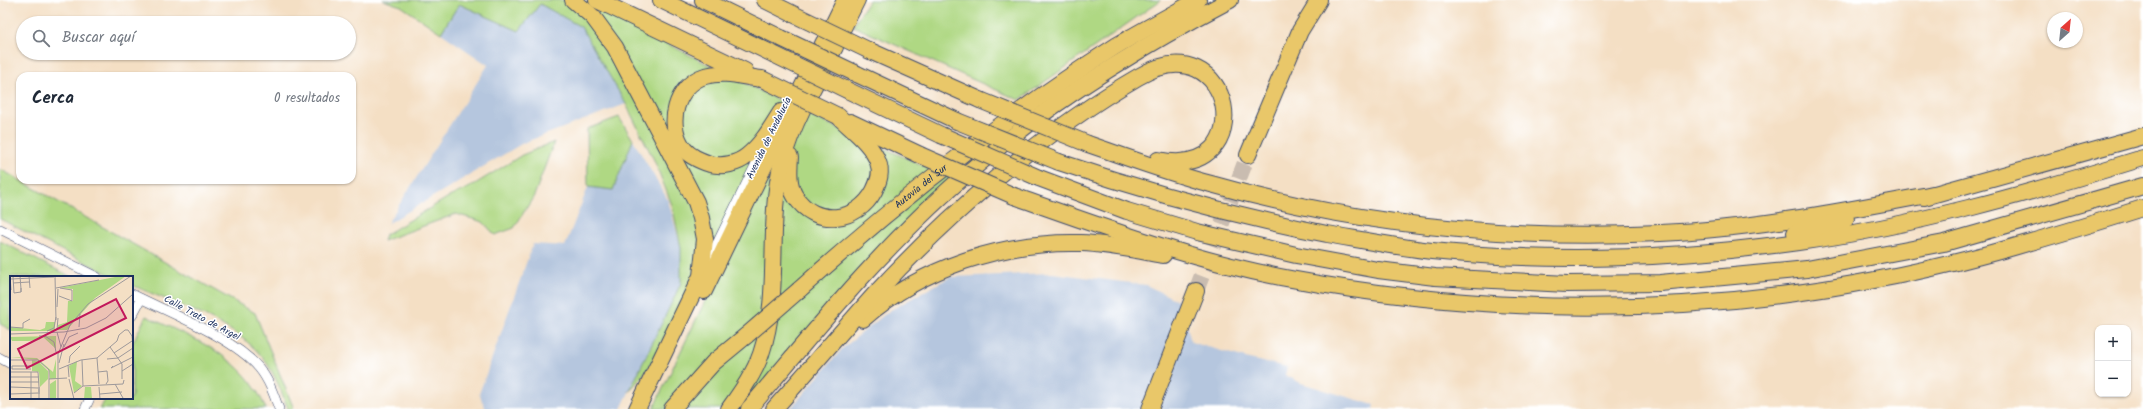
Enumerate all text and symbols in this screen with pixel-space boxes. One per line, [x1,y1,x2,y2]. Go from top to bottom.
north arrow [2047,12,2083,48]
search box [16,16,356,60]
text: Buscar aquí [62,26,135,50]
icon: search [30,27,52,49]
text: Cerca [32,85,74,112]
text: 0 resultados [274,88,340,109]
street label: Avenida de Andalucía [742,94,796,182]
street label: Autovía del Sur [891,160,951,213]
inset map [10,276,133,399]
street label: Calle Trato de Argel [161,291,244,345]
map controls [2095,325,2131,397]
button: + [2095,325,2131,361]
button: − [2095,361,2131,397]

